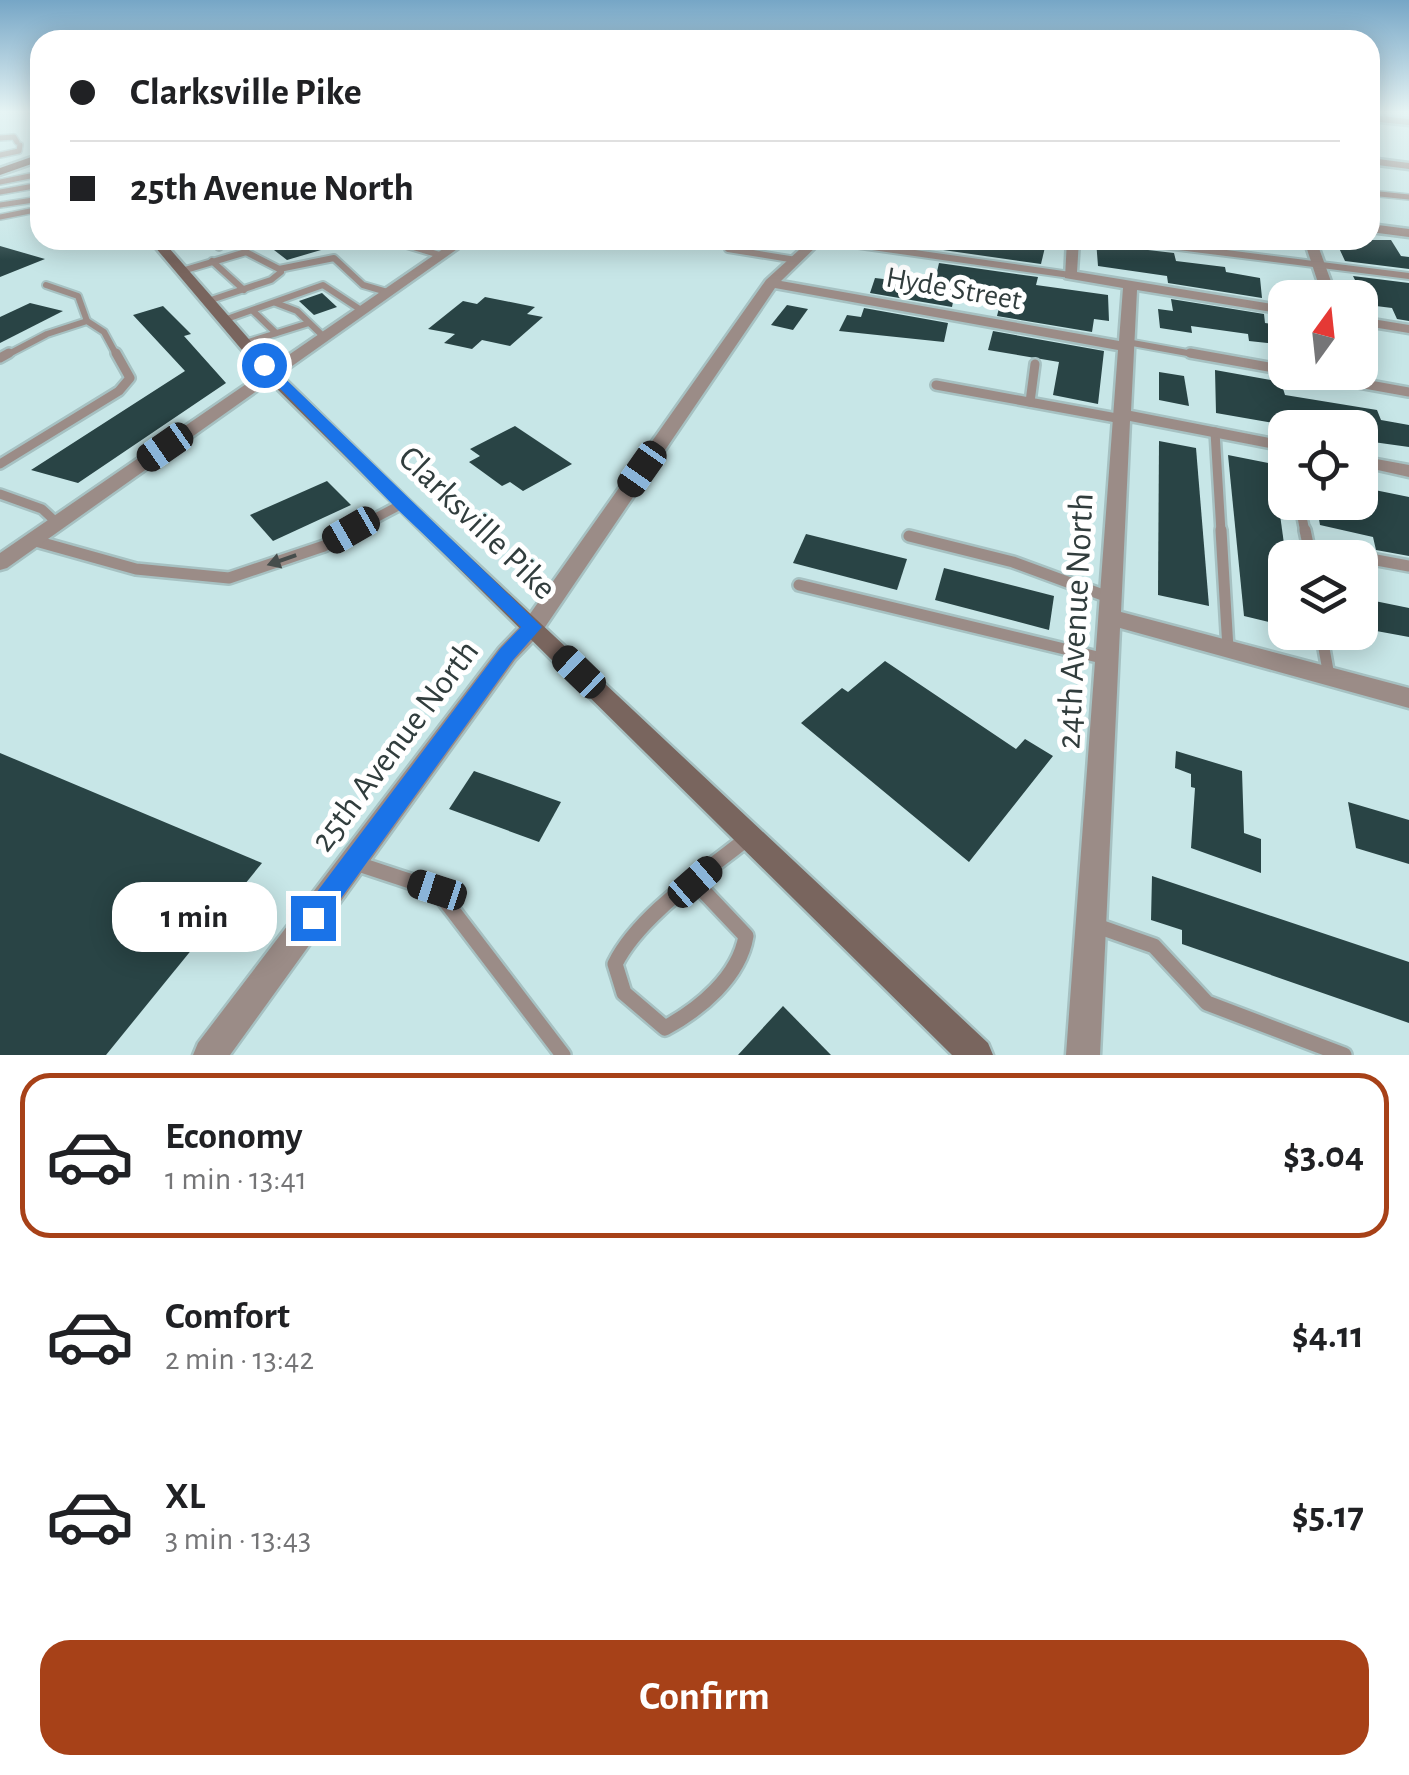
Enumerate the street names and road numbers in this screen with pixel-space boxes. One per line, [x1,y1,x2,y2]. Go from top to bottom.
street label: Hyde Street [884,262,1024,316]
street label: Clarksville Pike [392,440,562,606]
street label: 24th Avenue North [1051,492,1100,750]
street label: 25th Avenue North [305,634,486,858]

